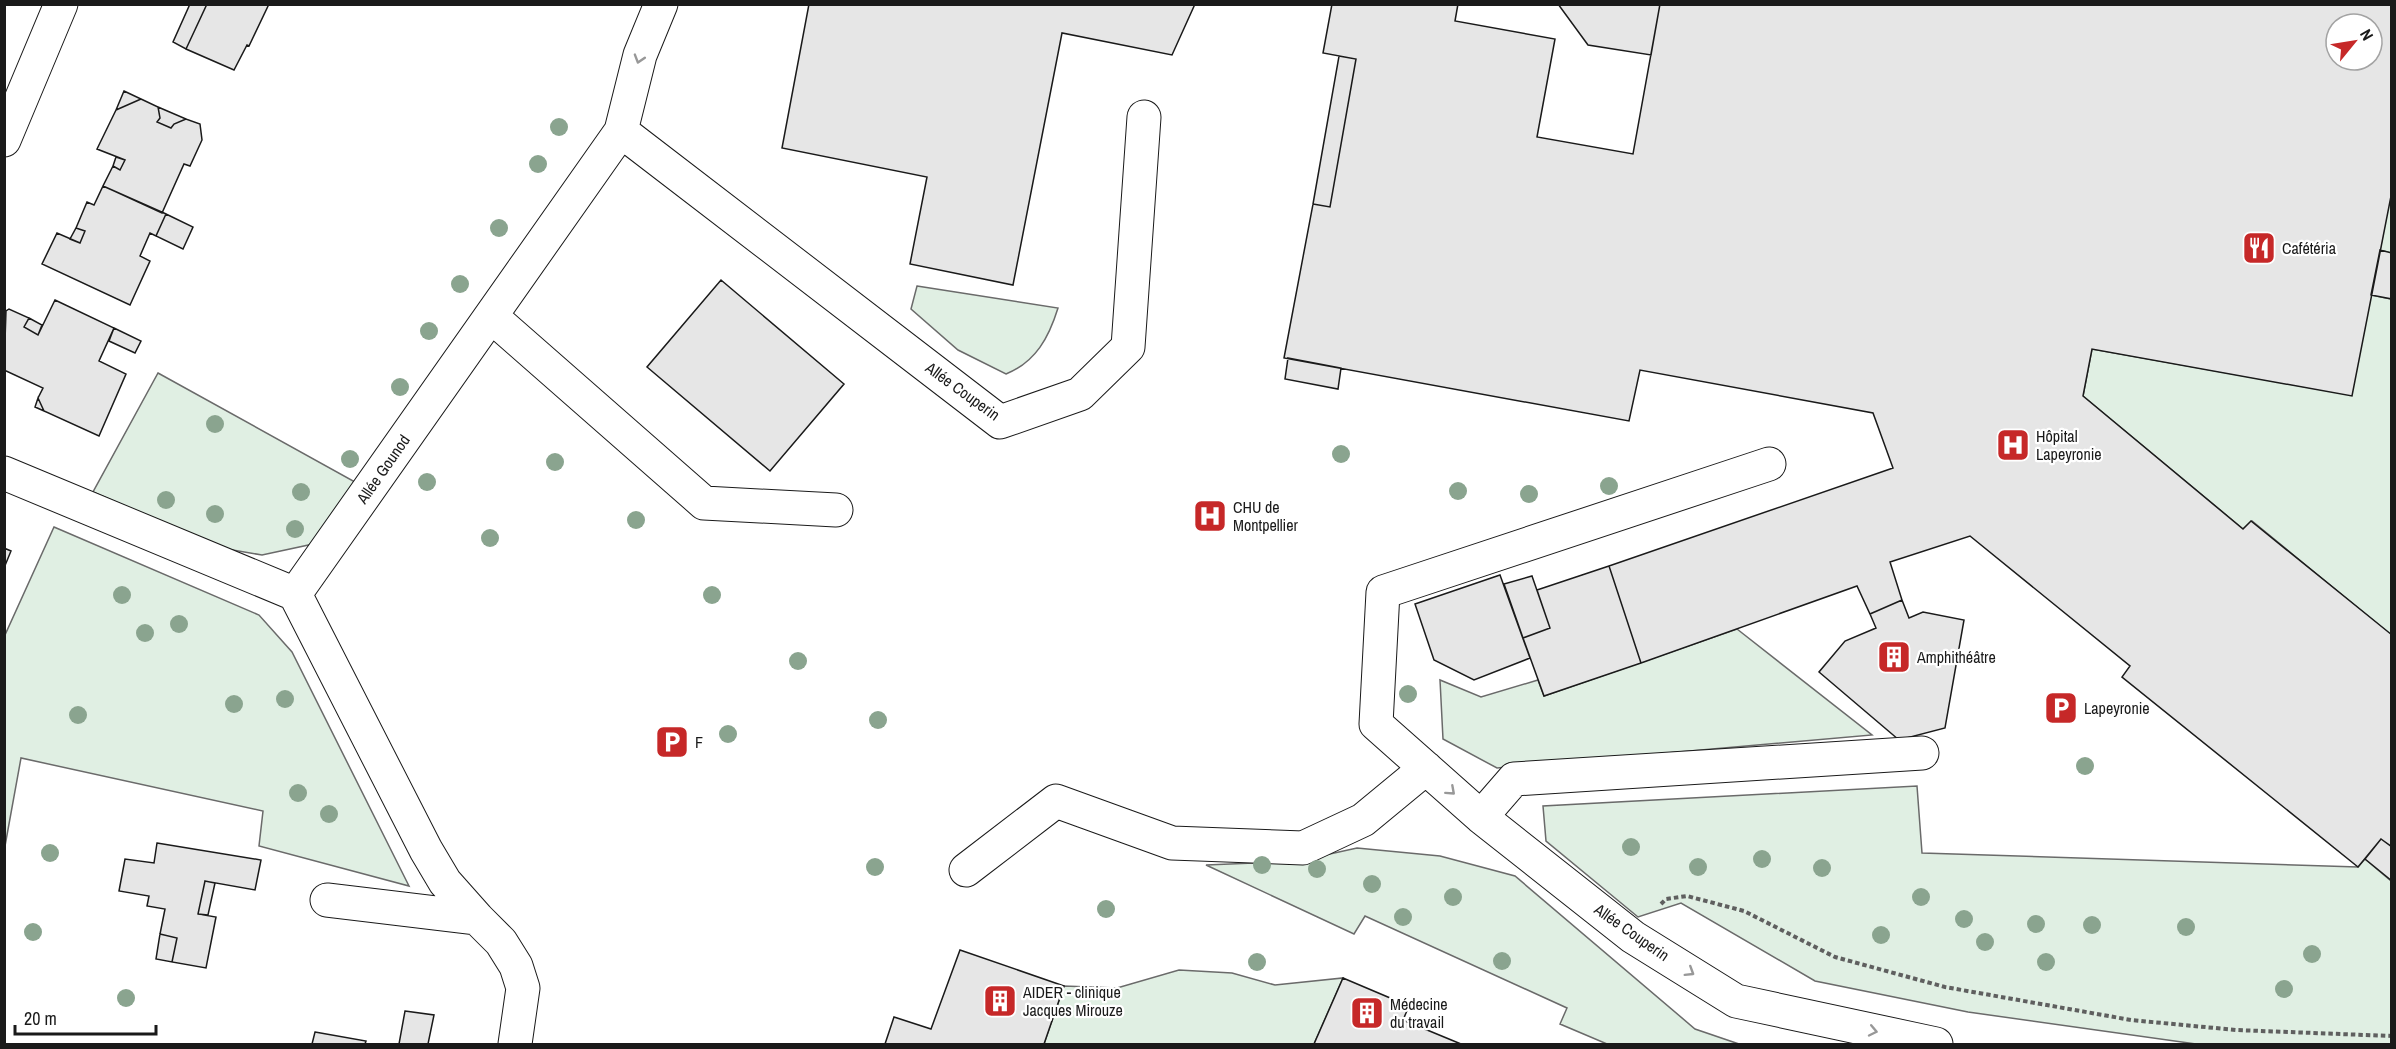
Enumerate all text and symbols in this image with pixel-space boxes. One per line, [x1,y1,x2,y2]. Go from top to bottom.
north arrow [2324,12,2384,72]
text: N [2355,25,2379,44]
one-way arrow [634,53,646,64]
restaurant icon: Cafétéria [2241,230,2277,266]
place label: Cafétéria [2282,237,2337,259]
street label: Allée Couperin [921,356,1005,425]
place label: Hôpital Lapeyronie [2036,425,2102,465]
hospital icon: Hôpital Lapeyronie [1995,427,2031,463]
street label: Allée Gounod [351,430,415,509]
place label: CHU de Montpellier [1233,496,1299,536]
hospital icon: CHU de Montpellier [1192,498,1228,534]
building icon: Amphithéâtre [1876,639,1912,675]
place label: Amphithéâtre [1916,646,1996,668]
parking icon: Lapeyronie [2043,690,2079,726]
place label: Lapeyronie [2084,697,2150,719]
parking icon: F [654,724,690,760]
place label: F [695,731,703,753]
one-way arrow [1444,784,1455,795]
street label: Allée Couperin [1589,898,1674,966]
one-way arrow [1684,965,1694,977]
place label: AIDER - clinique Jacques Mirouze [1022,981,1123,1021]
building icon: AIDER - clinique Jacques Mirouze [982,983,1018,1019]
place label: Médecine du travail [1390,993,1448,1033]
building icon: Médecine du travail [1349,995,1385,1031]
scale bar [15,998,156,1036]
text: 20 m [24,1006,57,1031]
one-way arrow [1868,1024,1878,1037]

